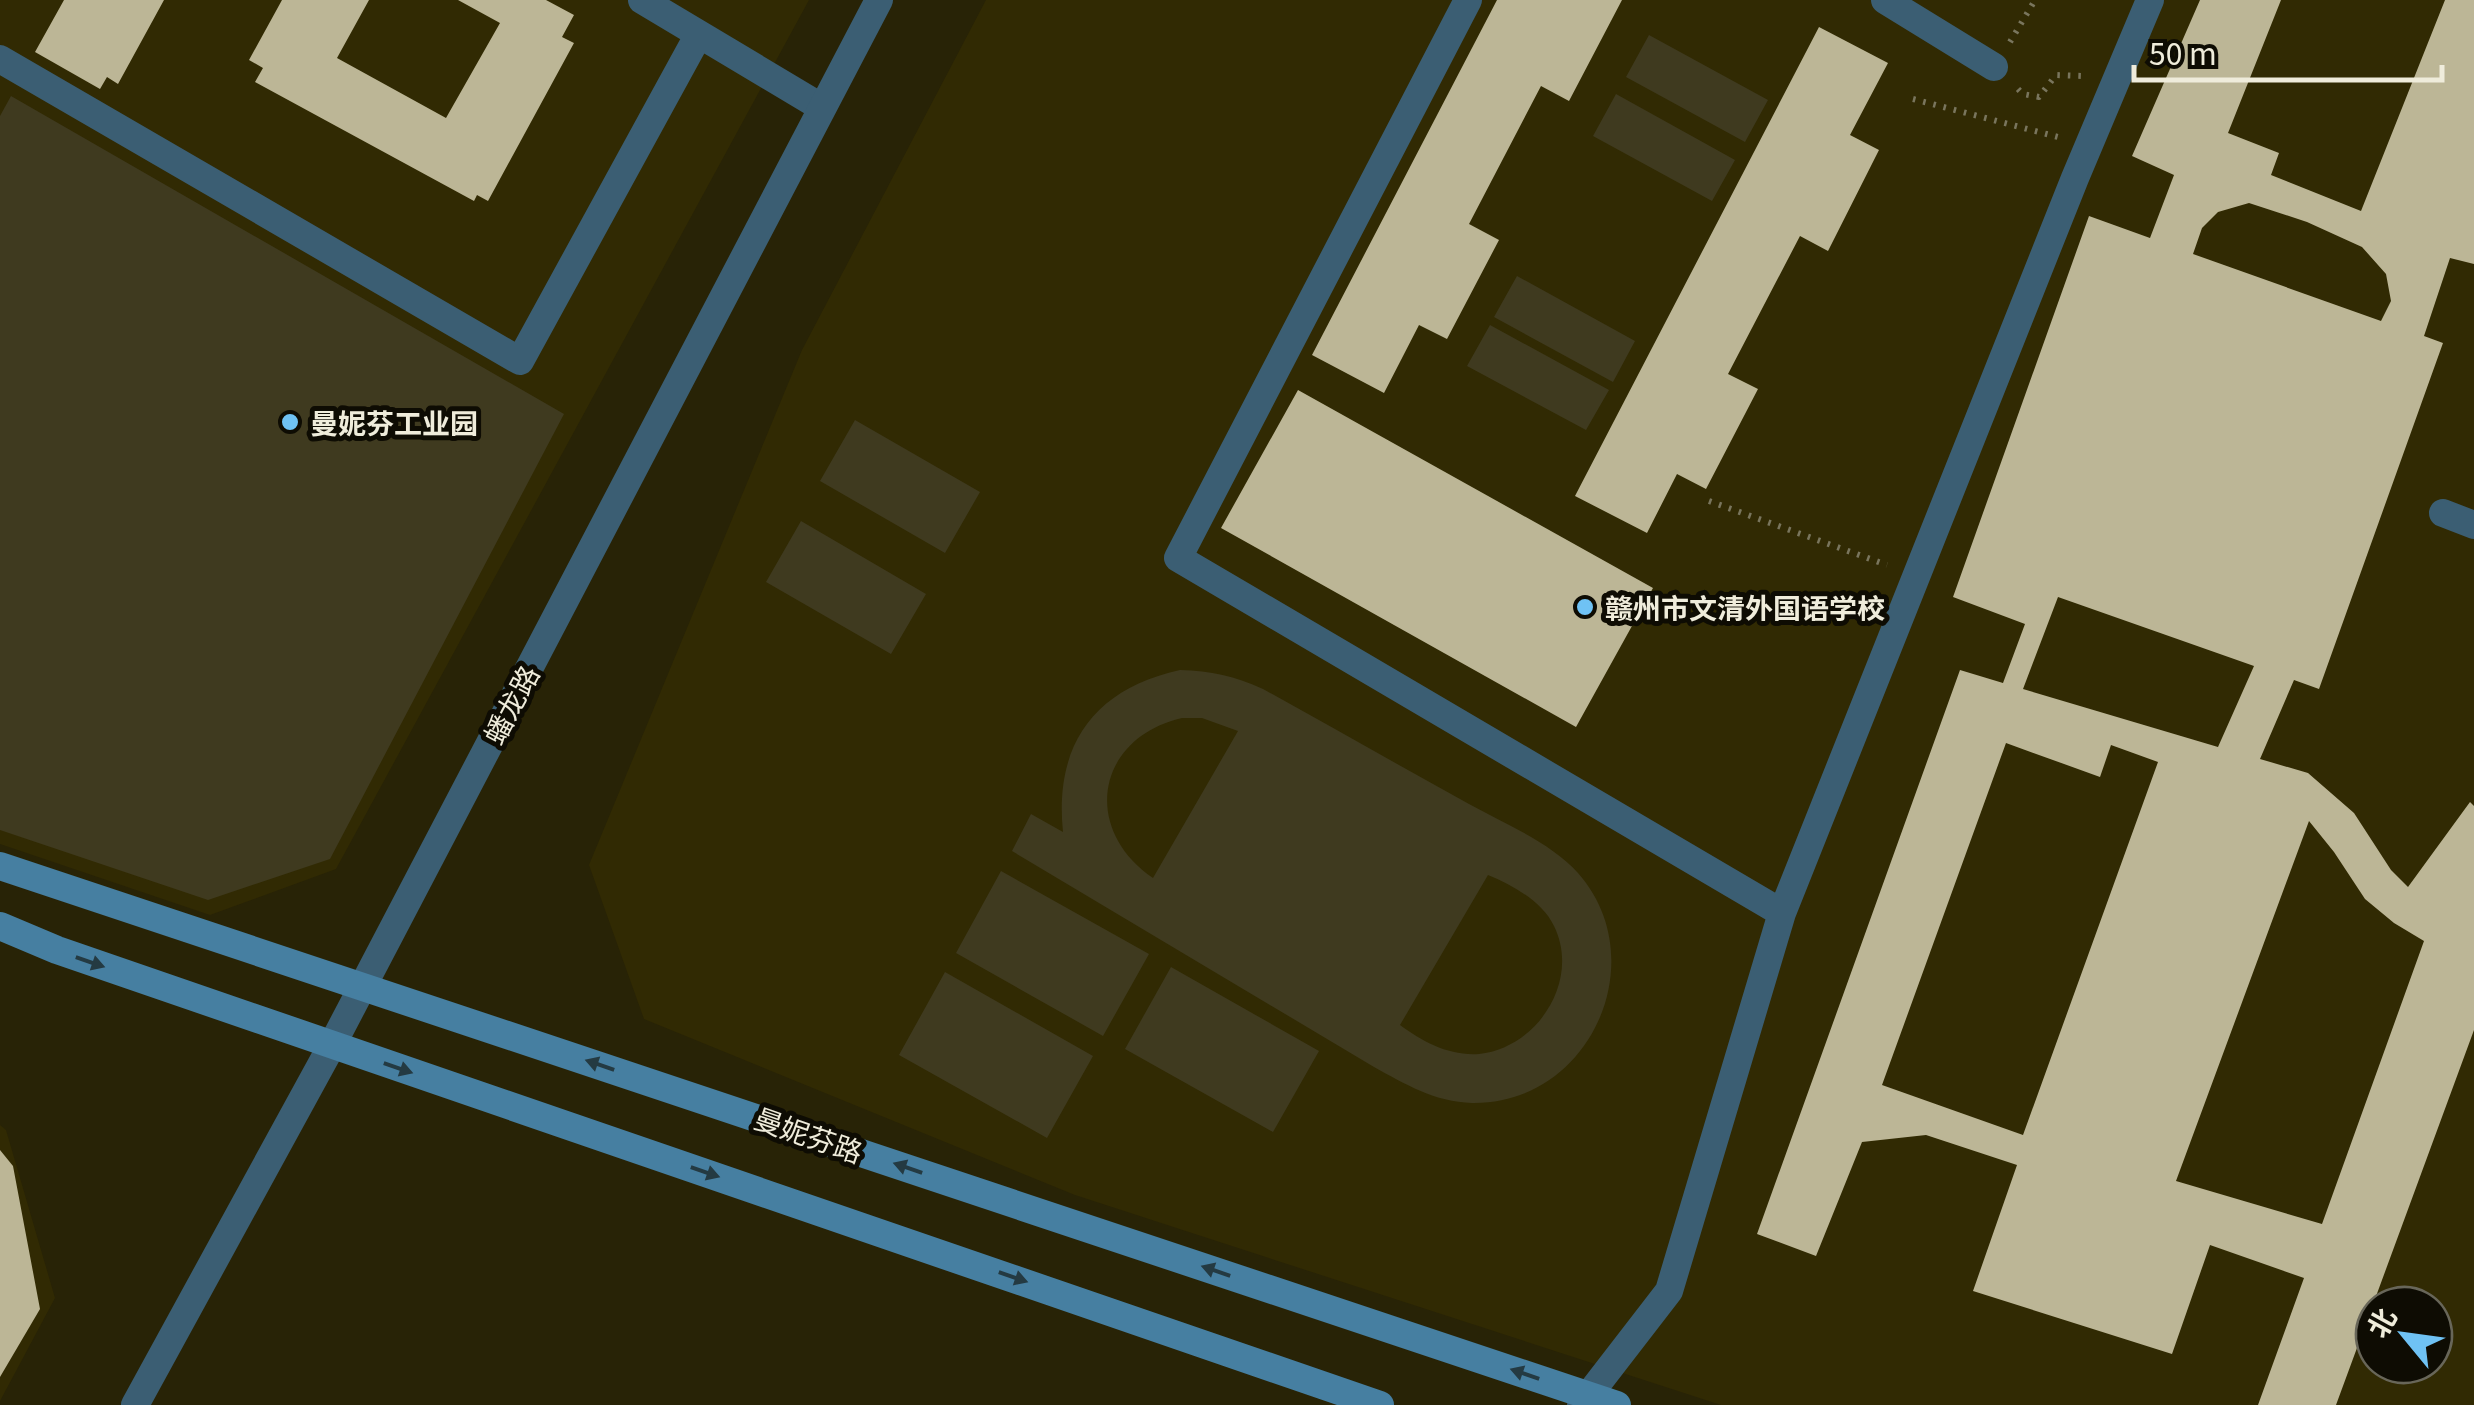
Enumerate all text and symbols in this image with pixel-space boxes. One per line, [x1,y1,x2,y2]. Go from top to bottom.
scale bar [2134,20,2442,82]
text: 50 m [2149,30,2217,74]
place label: 曼妮芬工业园 [310,402,478,442]
marker: 曼妮芬工业园 [279,411,301,433]
place label: 赣州市文清外国语学校 [1605,587,1885,627]
marker: 赣州市文清外国语学校 [1574,596,1596,618]
street label: 蟠龙路 [473,658,547,750]
one-way arrow [76,955,106,970]
one-way arrow [585,1056,615,1071]
one-way arrow [383,1061,413,1076]
street label: 曼妮芬路 [750,1097,868,1171]
one-way arrow [893,1159,923,1174]
one-way arrow [691,1166,721,1181]
one-way arrow [1201,1262,1231,1277]
one-way arrow [998,1270,1028,1285]
north arrow [2354,1285,2454,1385]
text: 北 [2356,1300,2405,1344]
one-way arrow [1509,1366,1539,1381]

